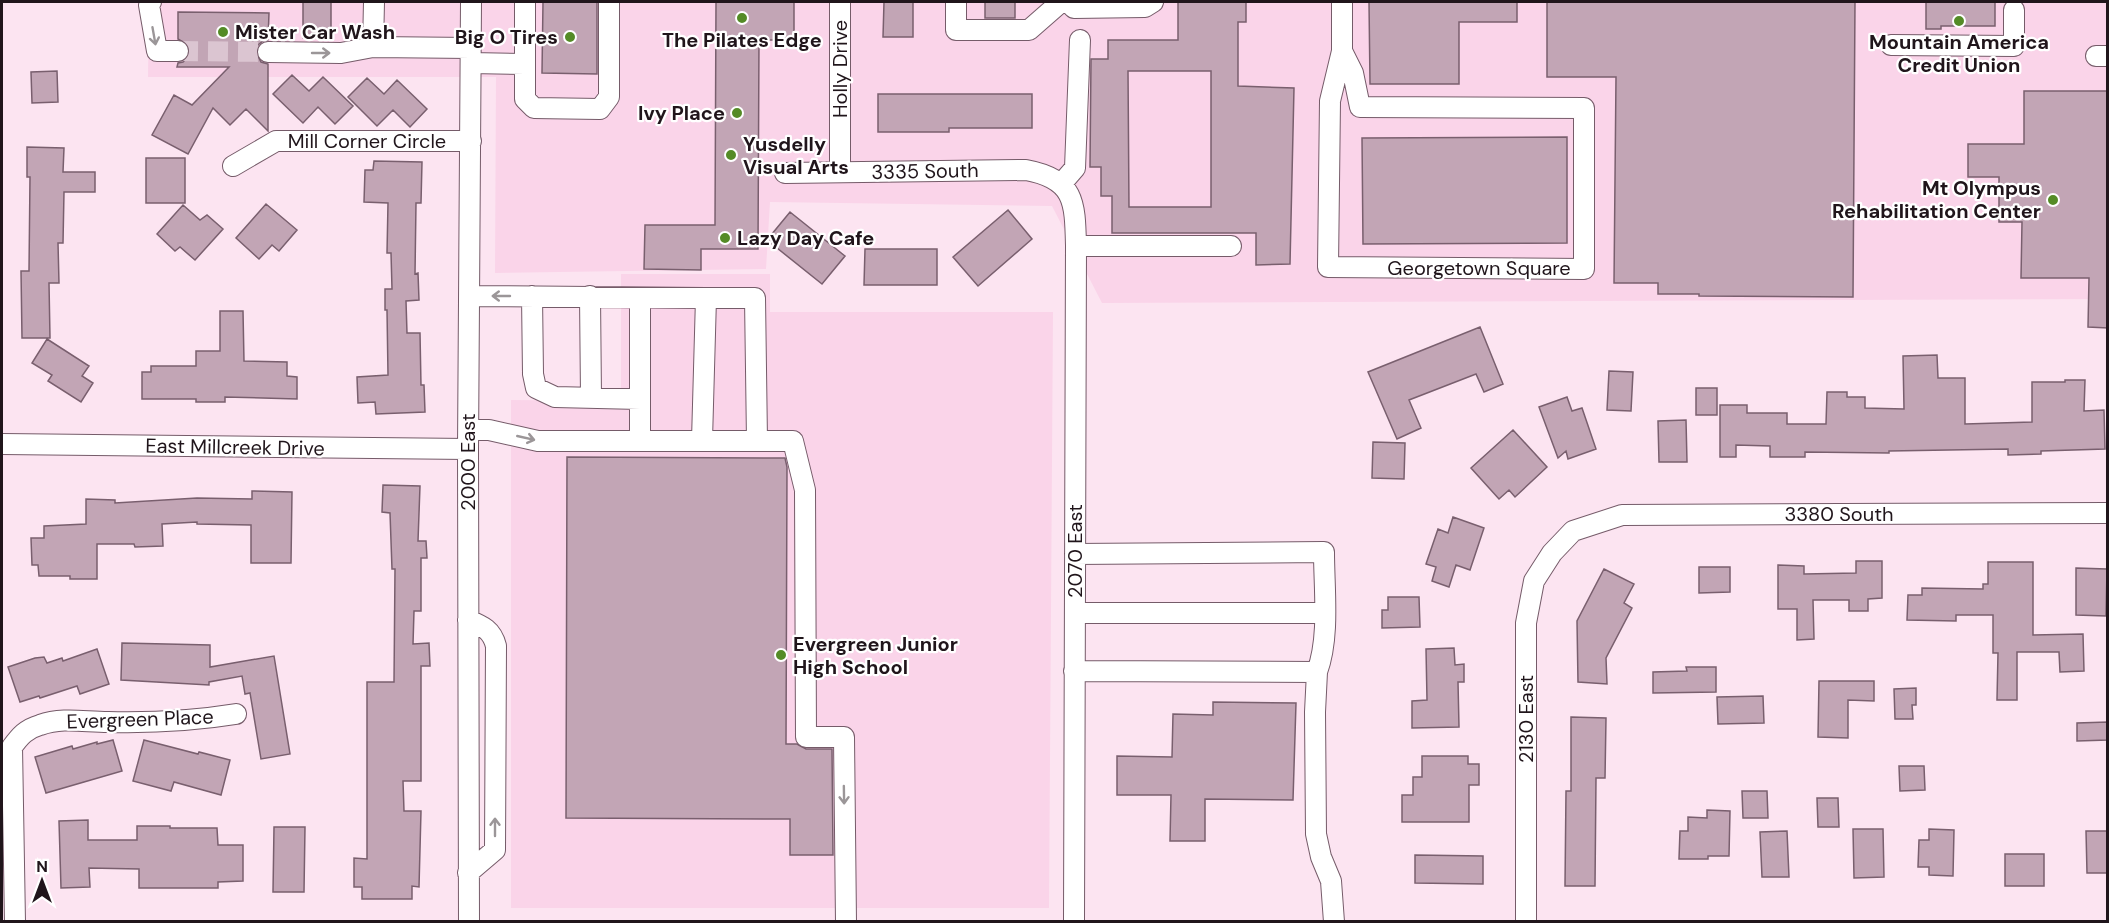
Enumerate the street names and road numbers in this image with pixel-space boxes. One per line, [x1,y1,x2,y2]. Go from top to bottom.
street label: Holly Drive [827,20,853,118]
street label: Mill Corner Circle [288,128,446,154]
street label: 3335 South [871,157,979,185]
street label: Georgetown Square [1387,255,1571,281]
street label: 2000 East [455,413,481,511]
street label: East Millcreek Drive [145,432,325,462]
street label: 3380 South [1784,501,1894,527]
street label: 2070 East [1062,504,1088,598]
street label: 2130 East [1513,675,1539,763]
street label: Evergreen Place [66,703,214,735]

